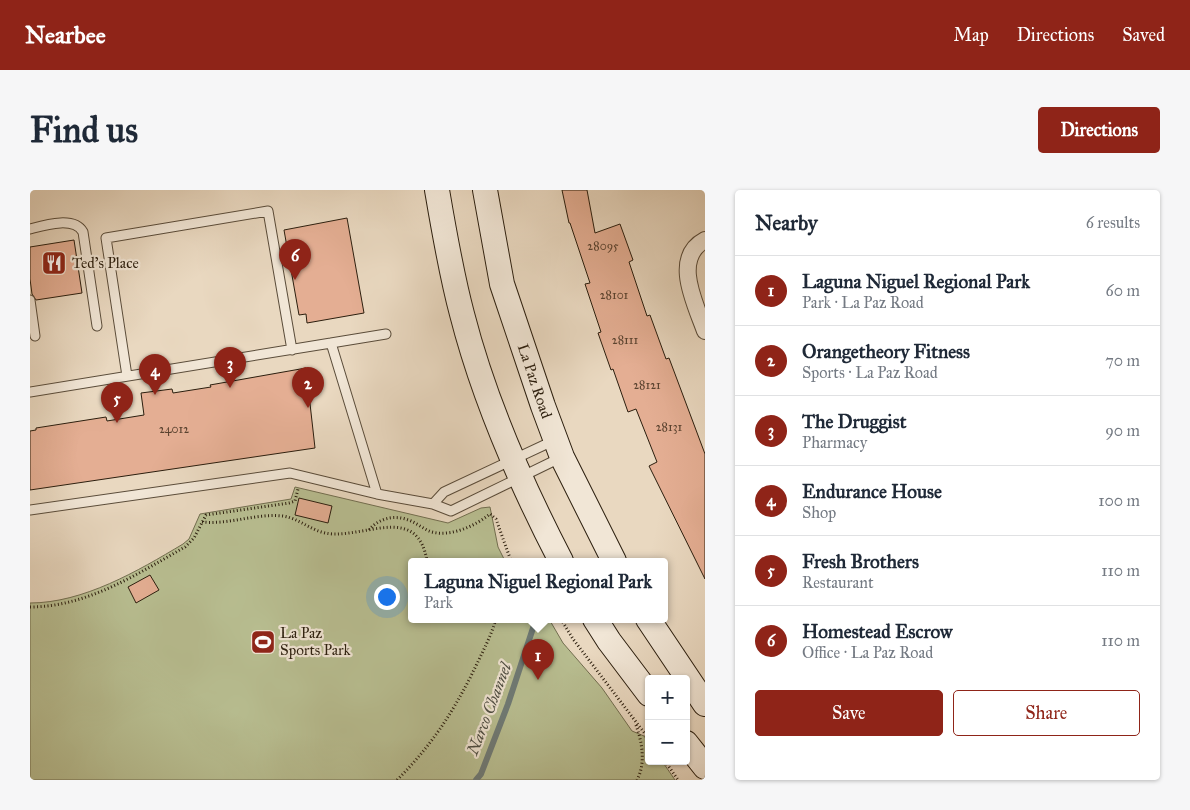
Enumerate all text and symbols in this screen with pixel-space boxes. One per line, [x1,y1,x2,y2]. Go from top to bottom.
text: Nearbee [25,20,106,50]
text: Map [953,24,989,46]
text: Directions [1017,24,1094,46]
text: Saved [1122,24,1165,46]
button: Directions [1038,107,1160,153]
text: Find us [30,109,138,152]
text: Nearby [755,210,818,236]
text: 6 results [1086,213,1140,232]
pin: 6 [279,239,311,280]
house number: 28095 [587,239,619,253]
restaurant icon: Ted's Place [41,250,67,276]
place label: Ted's Place [72,254,139,272]
text: Laguna Niguel Regional Park [802,270,1030,293]
text: 1 [768,281,774,300]
text: 60 m [1106,281,1140,300]
house number: 28101 [600,288,629,302]
text: Park · La Paz Road [802,293,924,312]
house number: 28111 [612,333,639,347]
text: Orangetheory Fitness [802,340,970,363]
street label: La Paz Road [514,342,556,421]
pin: 3 [214,347,246,388]
text: 2 [767,351,775,370]
text: 70 m [1105,351,1140,370]
pin: 4 [139,354,171,395]
text: Sports · La Paz Road [802,363,938,382]
pin: 2 [292,367,324,408]
house number: 28121 [633,378,661,392]
pin: 5 [101,382,133,423]
text: The Druggist [802,410,906,433]
house number: 28131 [656,420,683,434]
text: 3 [768,421,774,440]
text: 90 m [1105,421,1140,440]
house number: 24012 [159,422,189,436]
text: Pharmacy [802,433,867,452]
text: Endurance House [802,480,942,503]
text: 4 [767,491,775,510]
text: 100 m [1098,491,1140,510]
text: Shop [802,503,836,522]
text: Fresh Brothers [802,550,919,573]
popup [408,558,668,623]
text: 5 [767,561,775,580]
text: 110 m [1101,561,1140,580]
text: Laguna Niguel Regional Park [424,570,652,593]
text: Restaurant [802,573,874,592]
your location [374,584,400,610]
text: Park [424,593,453,612]
text: Homestead Escrow [802,620,953,643]
place label: La Paz Sports Park [280,624,351,659]
sports icon: La Paz Sports Park [250,629,276,655]
text: 6 [767,631,775,650]
text: 110 m [1101,631,1140,650]
pin: 1 [522,639,554,680]
text: Office · La Paz Road [802,643,933,662]
water label: Narco Channel [462,659,516,758]
map controls [645,675,690,765]
button: + [645,675,690,720]
button: Save [755,690,943,736]
button: Share [953,690,1140,736]
button: − [645,720,690,765]

